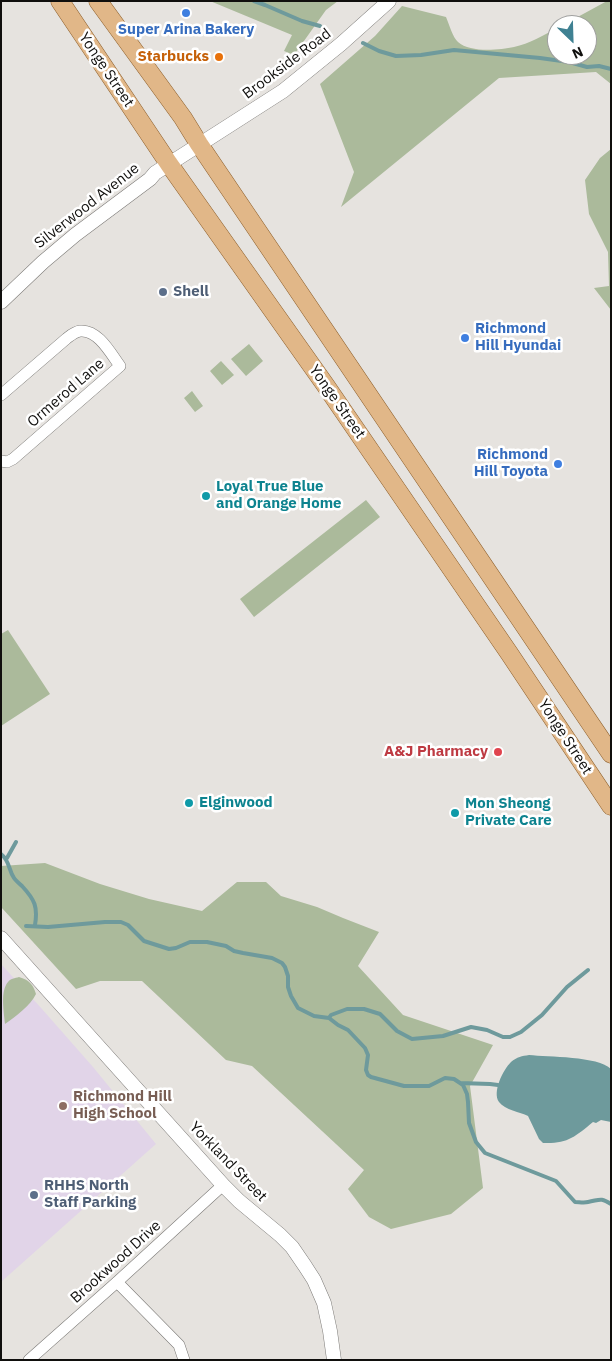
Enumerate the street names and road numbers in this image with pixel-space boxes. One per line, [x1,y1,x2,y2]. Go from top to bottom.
street label: Brookside Road [239,25,335,103]
street label: Yonge Street [75,29,137,111]
street label: Silverwood Avenue [31,159,143,253]
street label: Ormerod Lane [24,355,108,431]
street label: Yonge Street [305,362,369,442]
street label: Yonge Street [534,696,596,778]
street label: Yorkland Street [185,1118,271,1206]
street label: Brookwood Drive [67,1217,165,1307]

